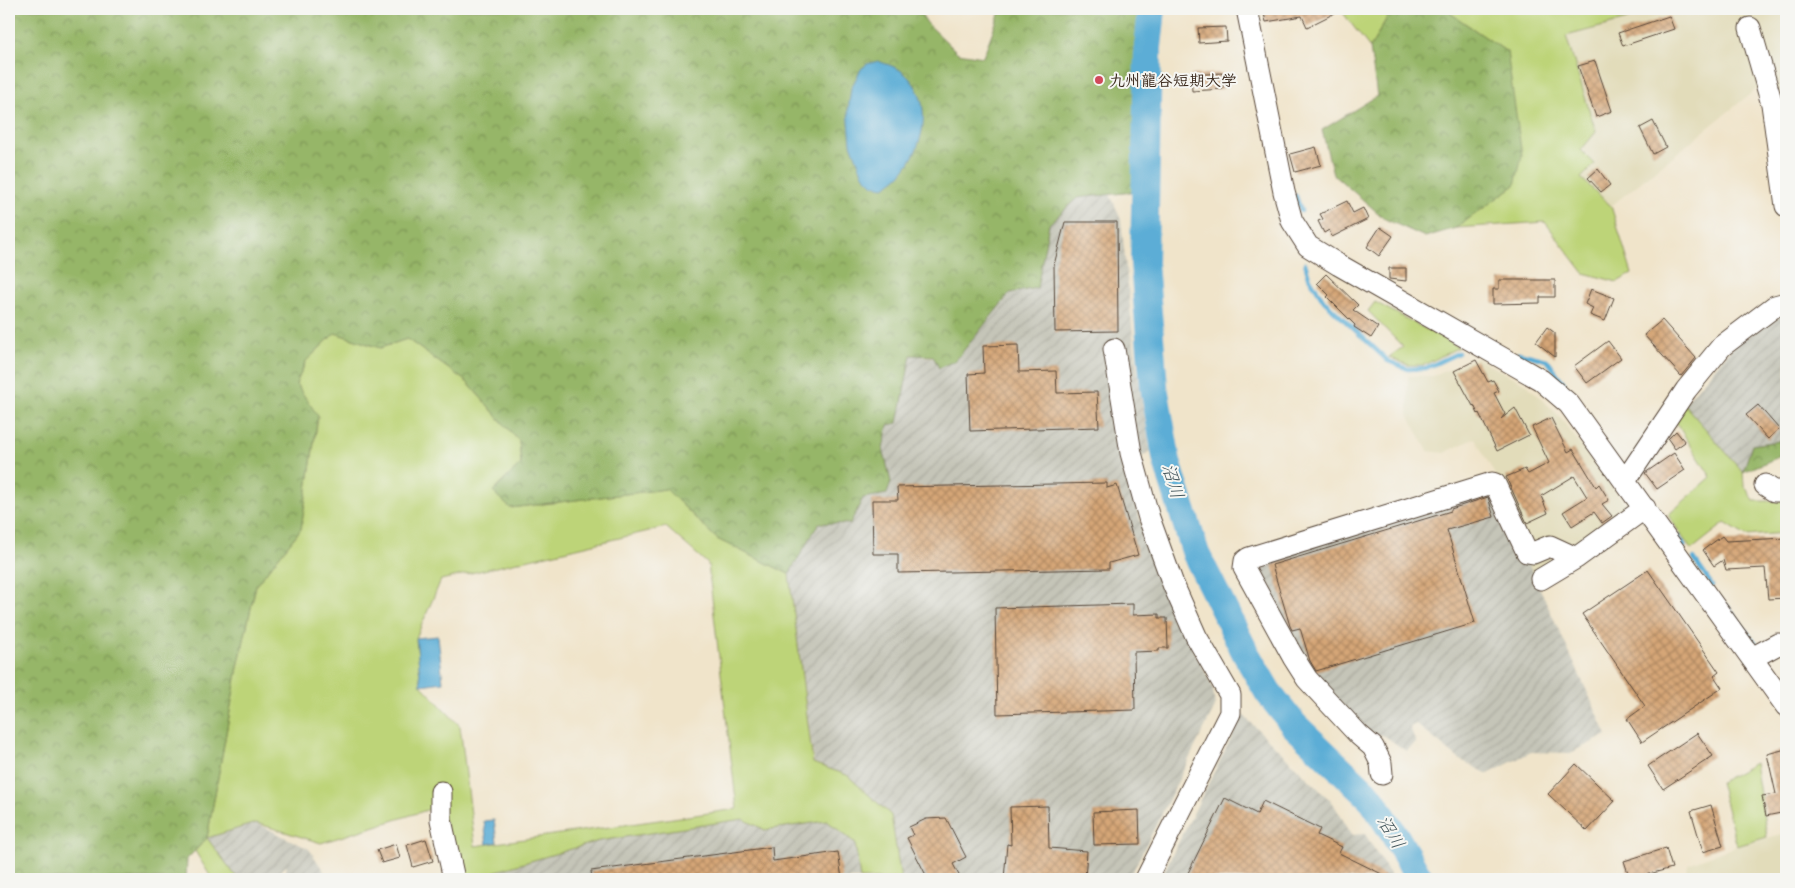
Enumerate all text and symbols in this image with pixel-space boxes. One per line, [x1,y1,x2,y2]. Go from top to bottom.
place label: 九州龍谷短期大学 [1109,69,1237,94]
marker: 九州龍谷短期大学 [1093,74,1105,86]
water label: 沼川 [1152,460,1191,503]
water label: 沼川 [1368,810,1411,856]

